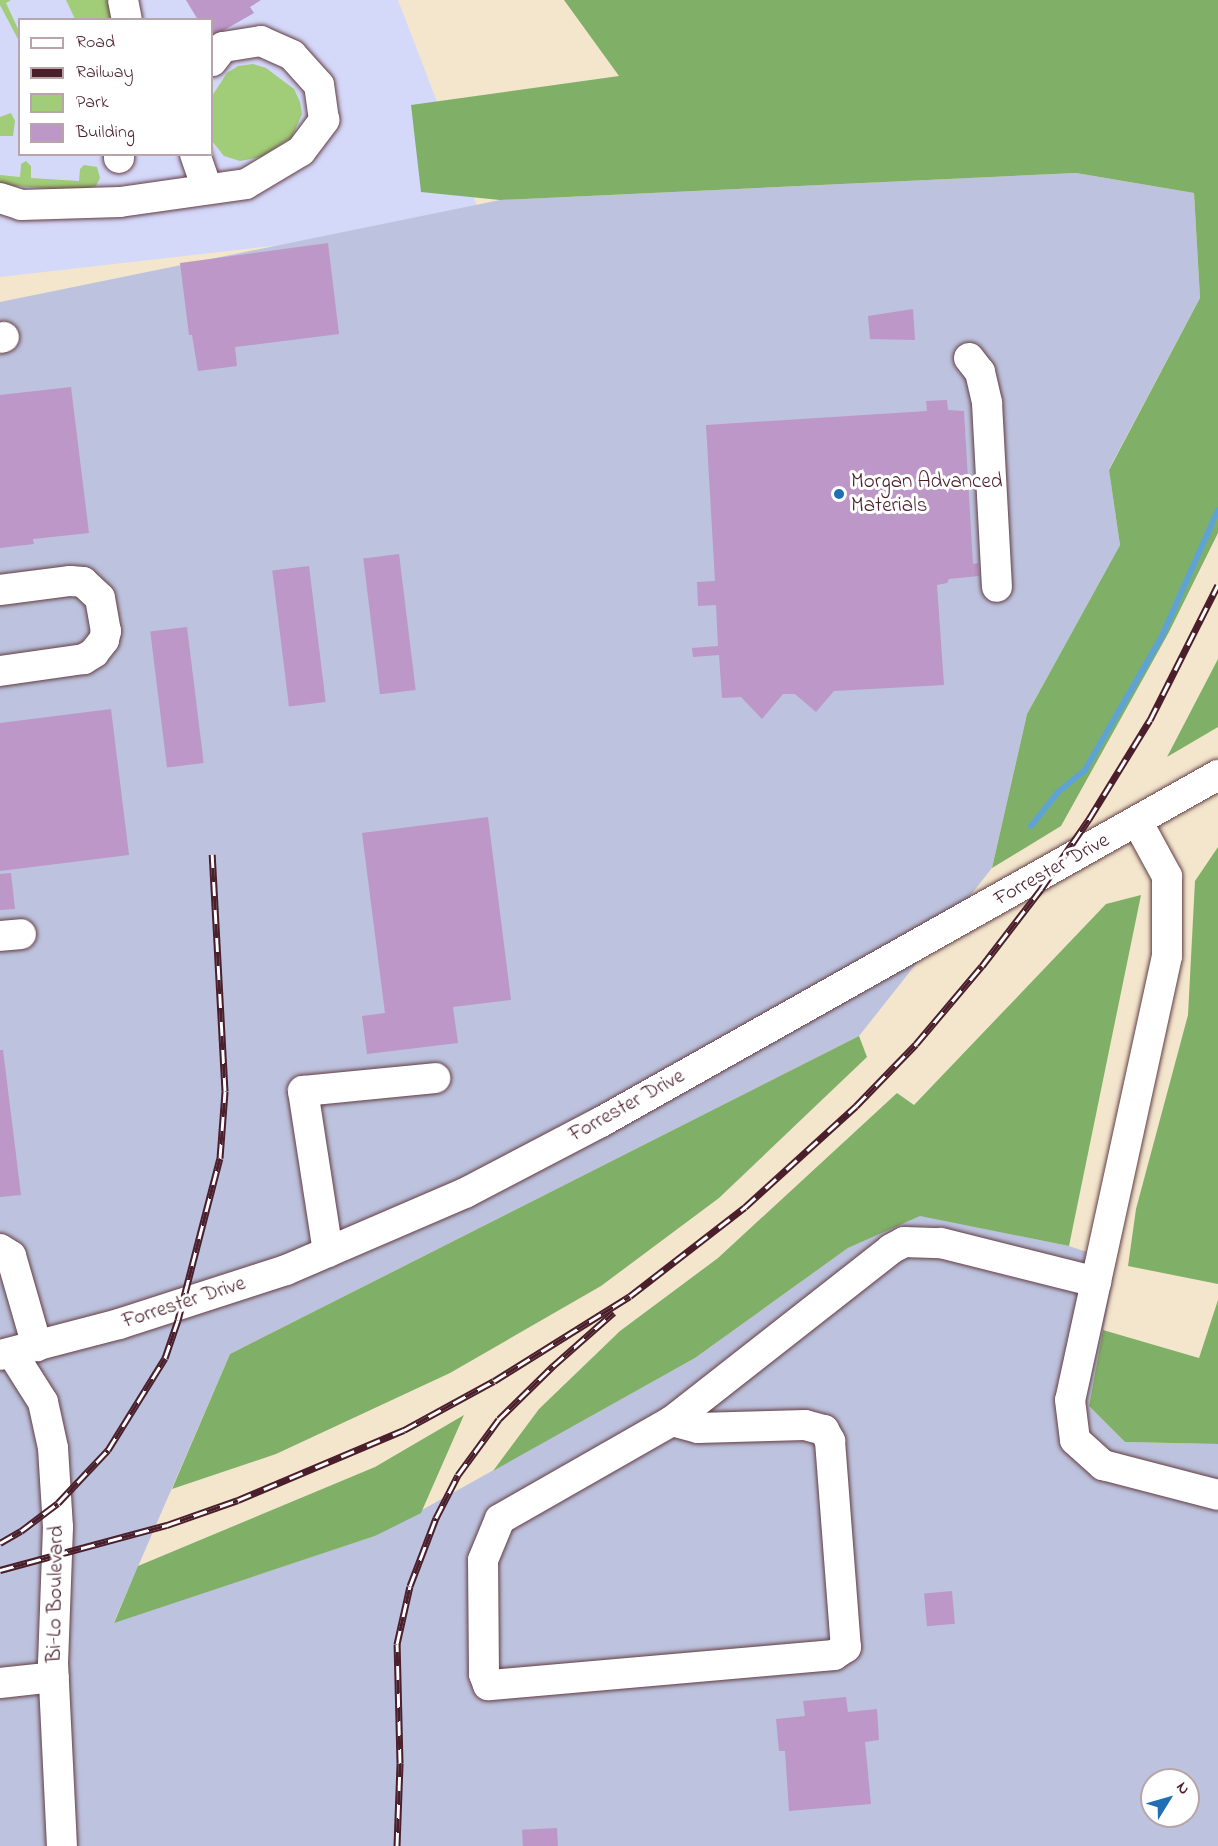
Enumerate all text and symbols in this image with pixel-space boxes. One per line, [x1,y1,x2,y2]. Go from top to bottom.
legend [18,18,213,156]
text: Road [76,30,115,56]
text: Railway [76,60,133,86]
text: Park [76,90,109,116]
text: Building [76,120,135,146]
place label: Morgan Advanced Materials [851,469,1003,519]
marker: Morgan Advanced Materials [832,487,846,501]
street label: Forrester Drive [990,828,1114,912]
street label: Forrester Drive [565,1064,689,1148]
street label: Forrester Drive [119,1271,249,1335]
street label: Bi-Lo Boulevard [42,1525,70,1663]
north arrow [1140,1768,1200,1828]
text: N [1170,1777,1196,1800]

